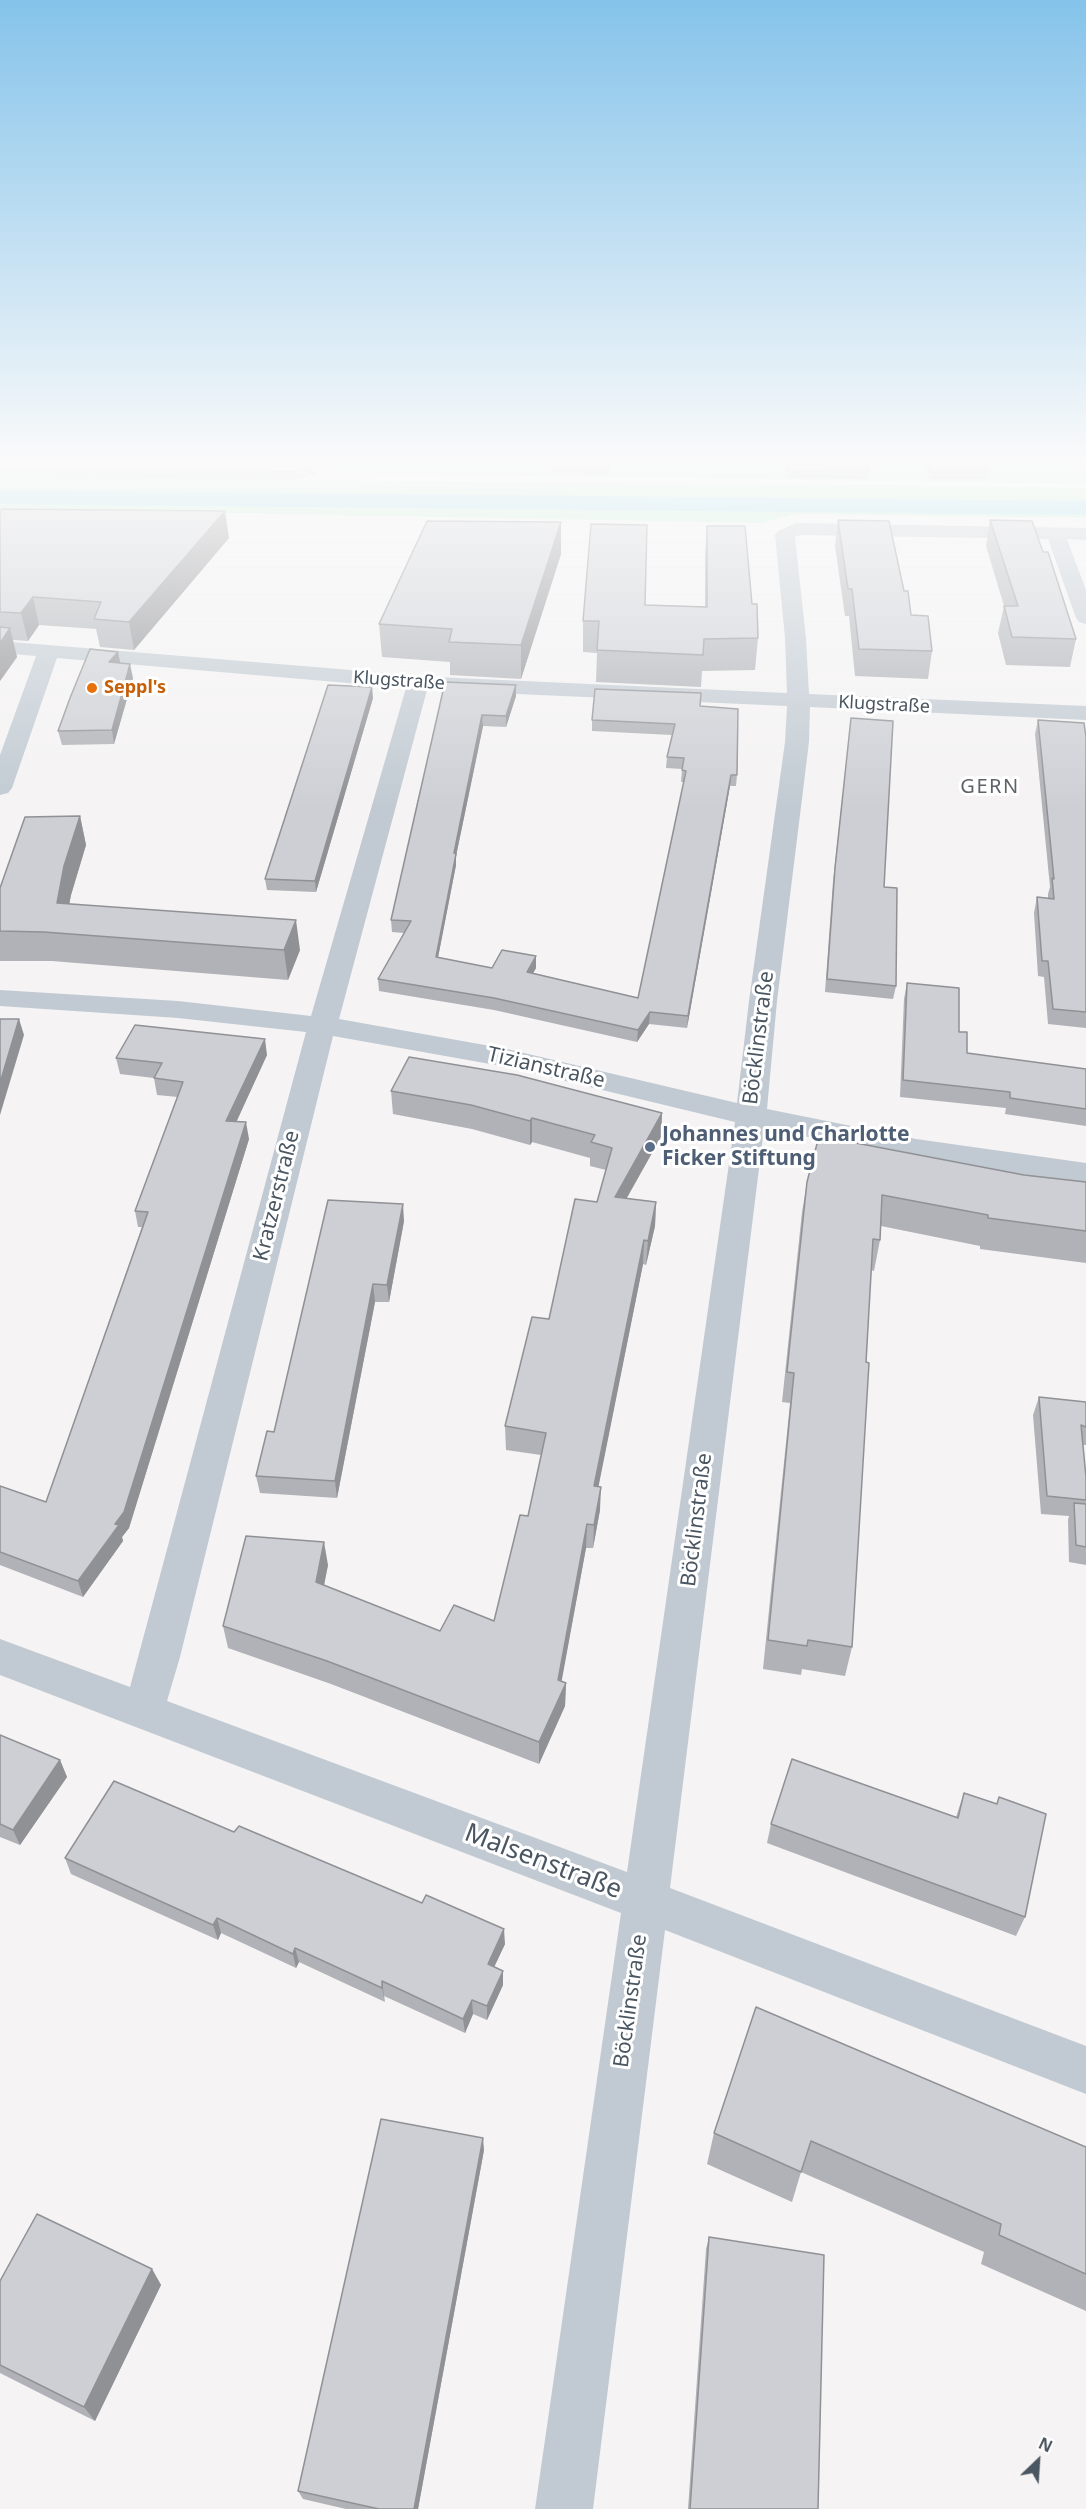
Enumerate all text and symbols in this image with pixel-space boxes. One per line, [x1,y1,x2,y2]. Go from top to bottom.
street label: Klugstraße [352,667,446,695]
place label: Seppl's [104,677,166,699]
marker: Seppl's [85,681,99,695]
street label: Klugstraße [838,692,930,718]
district label: GERN [960,775,1020,799]
street label: Böcklinstraße [738,970,780,1106]
street label: Tizianstraße [485,1042,607,1094]
place label: Johannes und Charlotte Ficker Stiftung [662,1122,909,1172]
street label: Kratzerstraße [249,1128,305,1264]
marker: Johannes und Charlotte Ficker Stiftung [643,1140,657,1154]
street label: Böcklinstraße [676,1452,718,1588]
street label: Malsenstraße [460,1818,626,1906]
street label: Böcklinstraße [609,1933,653,2069]
north arrow [1008,2431,1068,2491]
text: N [1035,2432,1056,2457]

